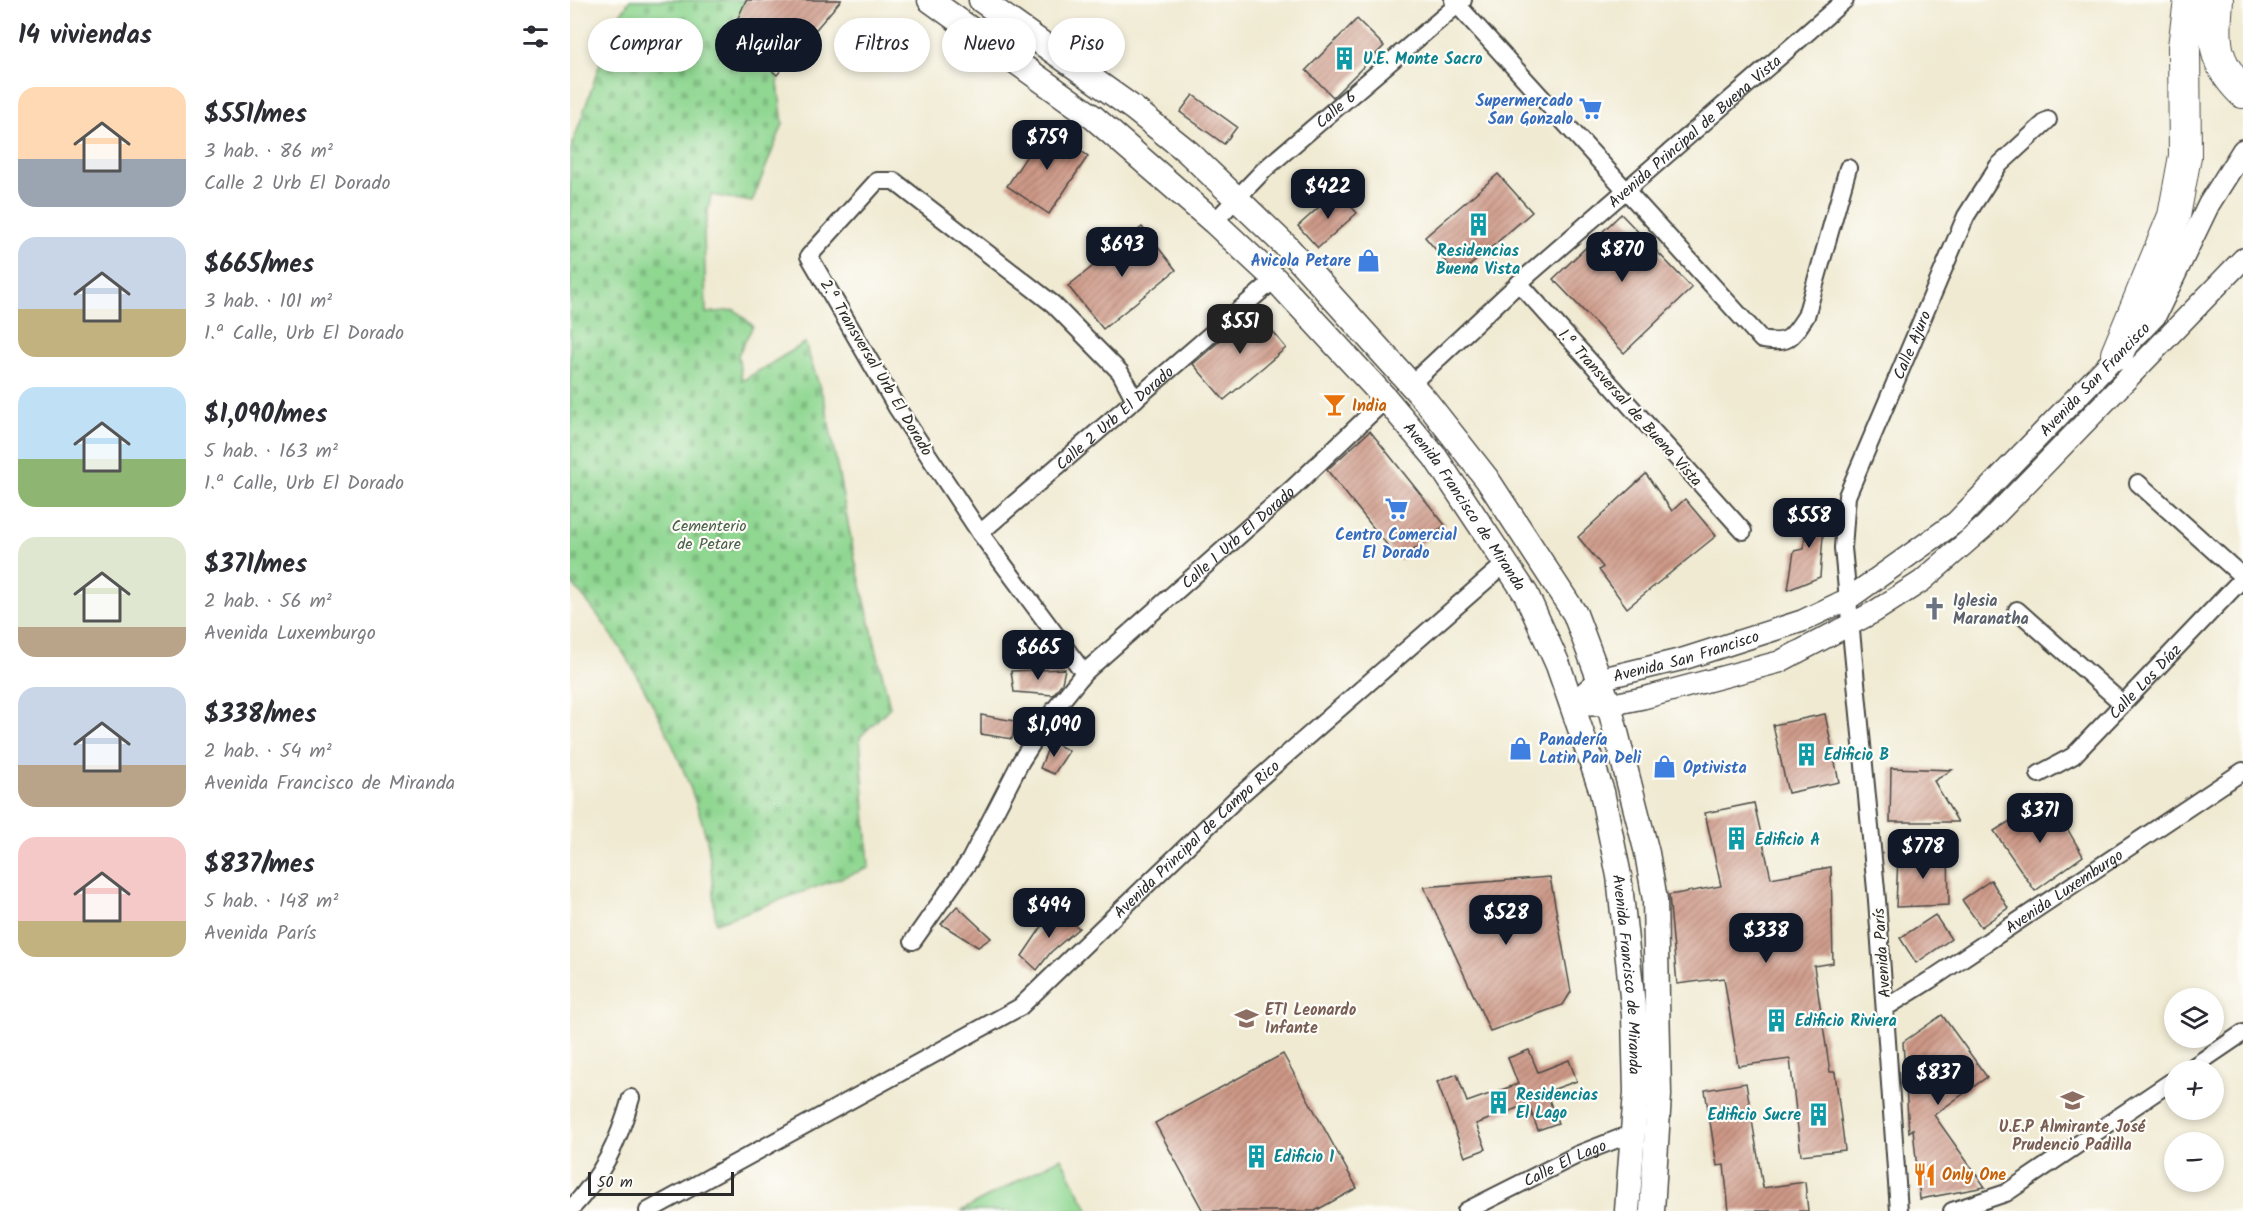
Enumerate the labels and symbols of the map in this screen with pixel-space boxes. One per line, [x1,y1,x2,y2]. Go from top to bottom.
building icon: U.E. Monte Sacro [1332,45,1358,71]
place label: U.E. Monte Sacro [1363,47,1482,72]
street label: Avenida Principal de Buena Vista [1603,49,1788,214]
street label: Calle 6 [1310,85,1362,135]
place label: Supermercado San Gonzalo [1476,89,1573,132]
supermarket icon: Supermercado San Gonzalo [1578,96,1604,122]
pin: $759 [1011,120,1083,171]
pin: $422 [1292,169,1364,220]
building icon: Residencias Buena Vista [1465,212,1491,238]
pin: $693 [1086,227,1158,278]
pin: $870 [1586,232,1658,283]
place label: Residencias Buena Vista [1436,239,1520,282]
shop icon: Avicola Petare [1356,247,1382,273]
place label: Avicola Petare [1251,249,1351,274]
street label: 2.ª Transversal Urb El Dorado [813,274,939,461]
pin: $551 [1204,304,1276,355]
street label: Calle Ajuro [1887,307,1938,384]
street label: Avenida San Francisco [2034,317,2157,443]
street label: 1.ª Transversal de Buena Vista [1552,323,1708,493]
street label: Calle 2 Urb El Dorado [1050,360,1180,477]
bar icon: India [1321,392,1347,418]
place label: India [1352,394,1387,419]
street label: Avenida Francisco de Miranda [1396,417,1531,596]
street label: Calle 1 Urb El Dorado [1176,481,1301,596]
supermarket icon: Centro Comercial El Dorado [1383,496,1409,522]
pin: $558 [1773,498,1845,549]
park label: Cementerio de Petare [672,514,747,557]
place label: Centro Comercial El Dorado [1335,523,1457,566]
place label: Iglesia Maranatha [1953,589,2029,632]
church icon: Iglesia Maranatha [1922,596,1948,622]
street label: Avenida San Francisco [1611,624,1763,689]
pin: $665 [1002,630,1074,681]
street label: Calle Los Díaz [2103,639,2188,726]
pin: $1,090 [1005,707,1103,758]
place label: Panadería Latin Pan Deli [1539,728,1642,771]
shop icon: Panadería Latin Pan Deli [1508,735,1534,761]
building icon: Edificio B [1793,741,1819,767]
place label: Edificio B [1824,743,1889,768]
shop icon: Optivista [1652,754,1678,780]
street label: Avenida Principal de Campo Rico [1108,755,1286,925]
place label: Optivista [1683,756,1747,781]
pin: $371 [2004,793,2076,844]
building icon: Edificio A [1724,826,1750,852]
place label: Edificio A [1755,828,1820,853]
pin: $778 [1887,829,1959,880]
street label: Avenida Luxemburgo [2001,843,2129,940]
street label: Avenida Francisco de Miranda [1605,873,1647,1075]
pin: $494 [1013,888,1085,939]
pin: $528 [1470,895,1542,946]
street label: Avenida París [1867,907,1898,999]
pin: $338 [1730,913,1802,964]
place label: ETI Leonardo Infante [1265,998,1356,1041]
school or university icon: ETI Leonardo Infante [1234,1005,1260,1031]
building icon: Edificio Riviera [1764,1007,1790,1033]
place label: Edificio Riviera [1795,1009,1897,1034]
pin: $837 [1902,1055,1974,1106]
place label: Residencias El Lago [1516,1083,1598,1126]
school or university icon: U.E.P Almirante José Prudencio Padilla [2059,1088,2085,1114]
building icon: Residencias El Lago [1485,1090,1511,1116]
building icon: Edificio Sucre [1806,1101,1832,1127]
place label: Edificio Sucre [1708,1103,1801,1128]
place label: U.E.P Almirante José Prudencio Padilla [1999,1115,2146,1158]
street label: Calle El Lago [1519,1134,1610,1194]
building icon: Edificio 1 [1243,1143,1269,1169]
place label: Edificio 1 [1274,1145,1334,1170]
restaurant icon: Only One [1911,1161,1937,1187]
place label: Only One [1942,1163,2006,1188]
scale bar [588,1169,734,1196]

